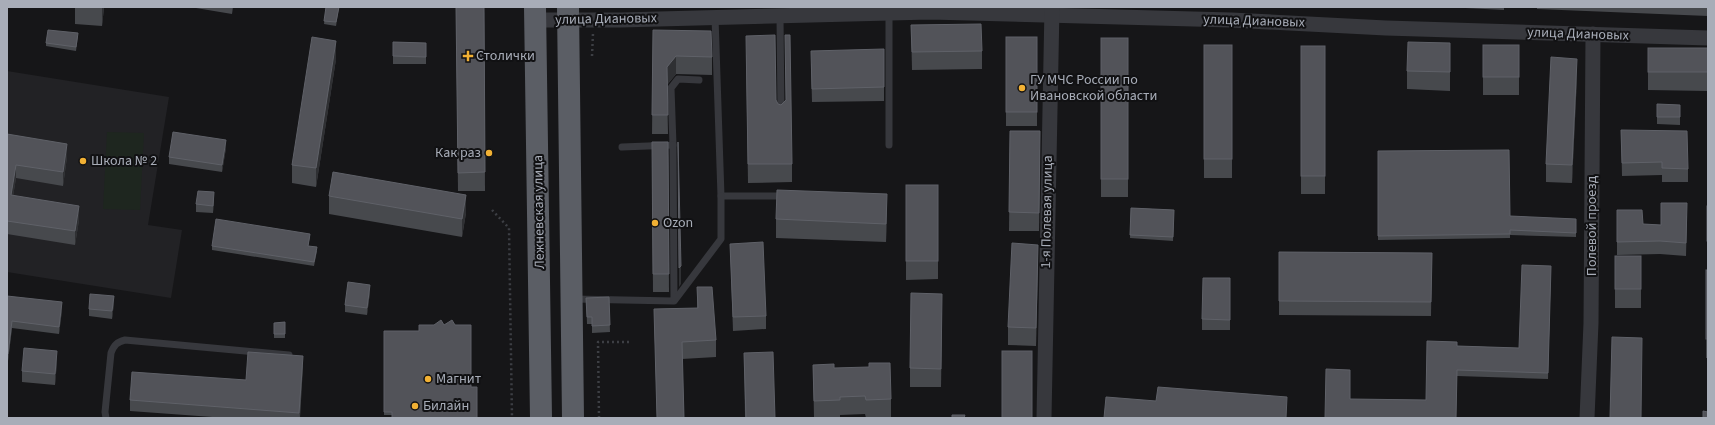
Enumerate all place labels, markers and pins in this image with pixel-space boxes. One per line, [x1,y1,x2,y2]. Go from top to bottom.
place label: Столички [476,46,535,66]
marker: Столички [463,51,473,61]
place label: ГУ МЧС России по Ивановской области [1030,70,1157,106]
marker: ГУ МЧС России по Ивановской области [1017,83,1027,93]
place label: Как раз [435,143,481,163]
marker: Как раз [484,148,494,158]
place label: Школа № 2 [91,151,157,171]
marker: Школа № 2 [78,156,88,166]
place label: Ozon [663,213,693,233]
marker: Ozon [650,218,660,228]
place label: Магнит [436,369,482,389]
marker: Магнит [423,374,433,384]
place label: Билайн [423,396,469,416]
marker: Билайн [410,401,420,411]

